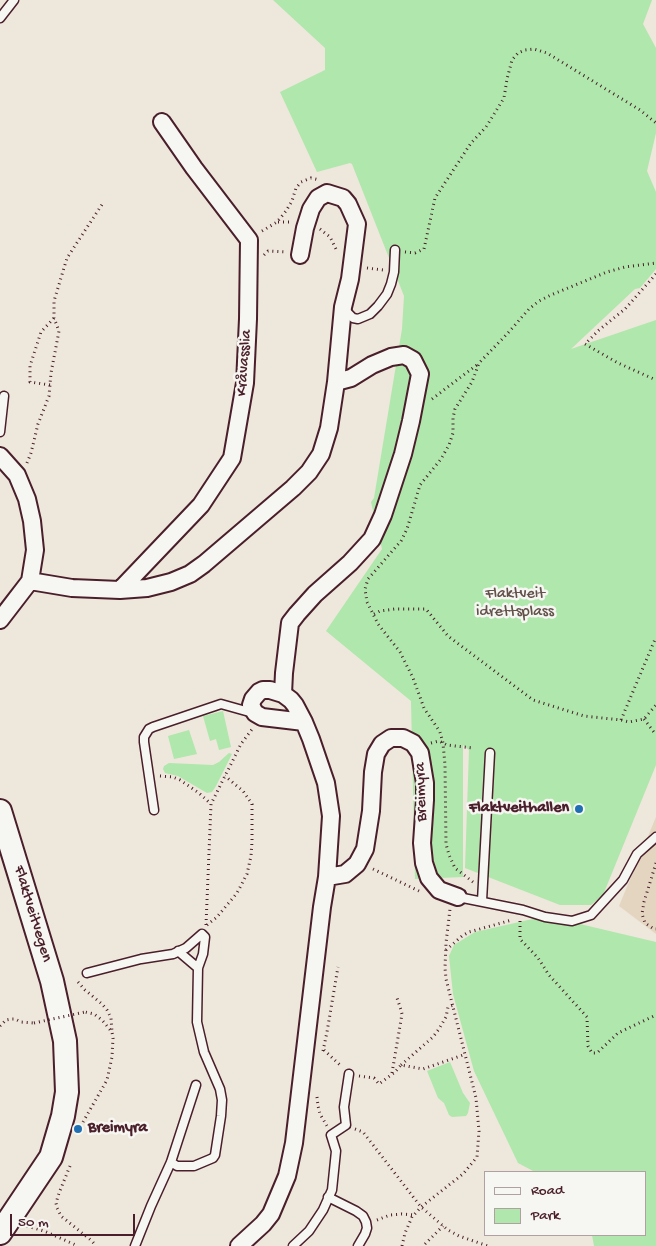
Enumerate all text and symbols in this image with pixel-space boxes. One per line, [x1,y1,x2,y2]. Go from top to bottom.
street label: Kråvasslia [233,329,257,397]
park label: Flaktveit idrettsplass [476,585,554,623]
street label: Breimyra [411,762,433,822]
place label: Flaktveithallen [469,799,569,819]
marker: Flaktveithallen [573,803,585,815]
street label: Flaktveitvegen [8,863,56,965]
place label: Breimyra [88,1119,147,1139]
marker: Breimyra [72,1123,84,1135]
legend [483,1171,646,1236]
text: Road [531,1182,564,1200]
scale bar [12,1204,138,1236]
text: Park [531,1207,560,1225]
text: 50 m [18,1214,49,1232]

